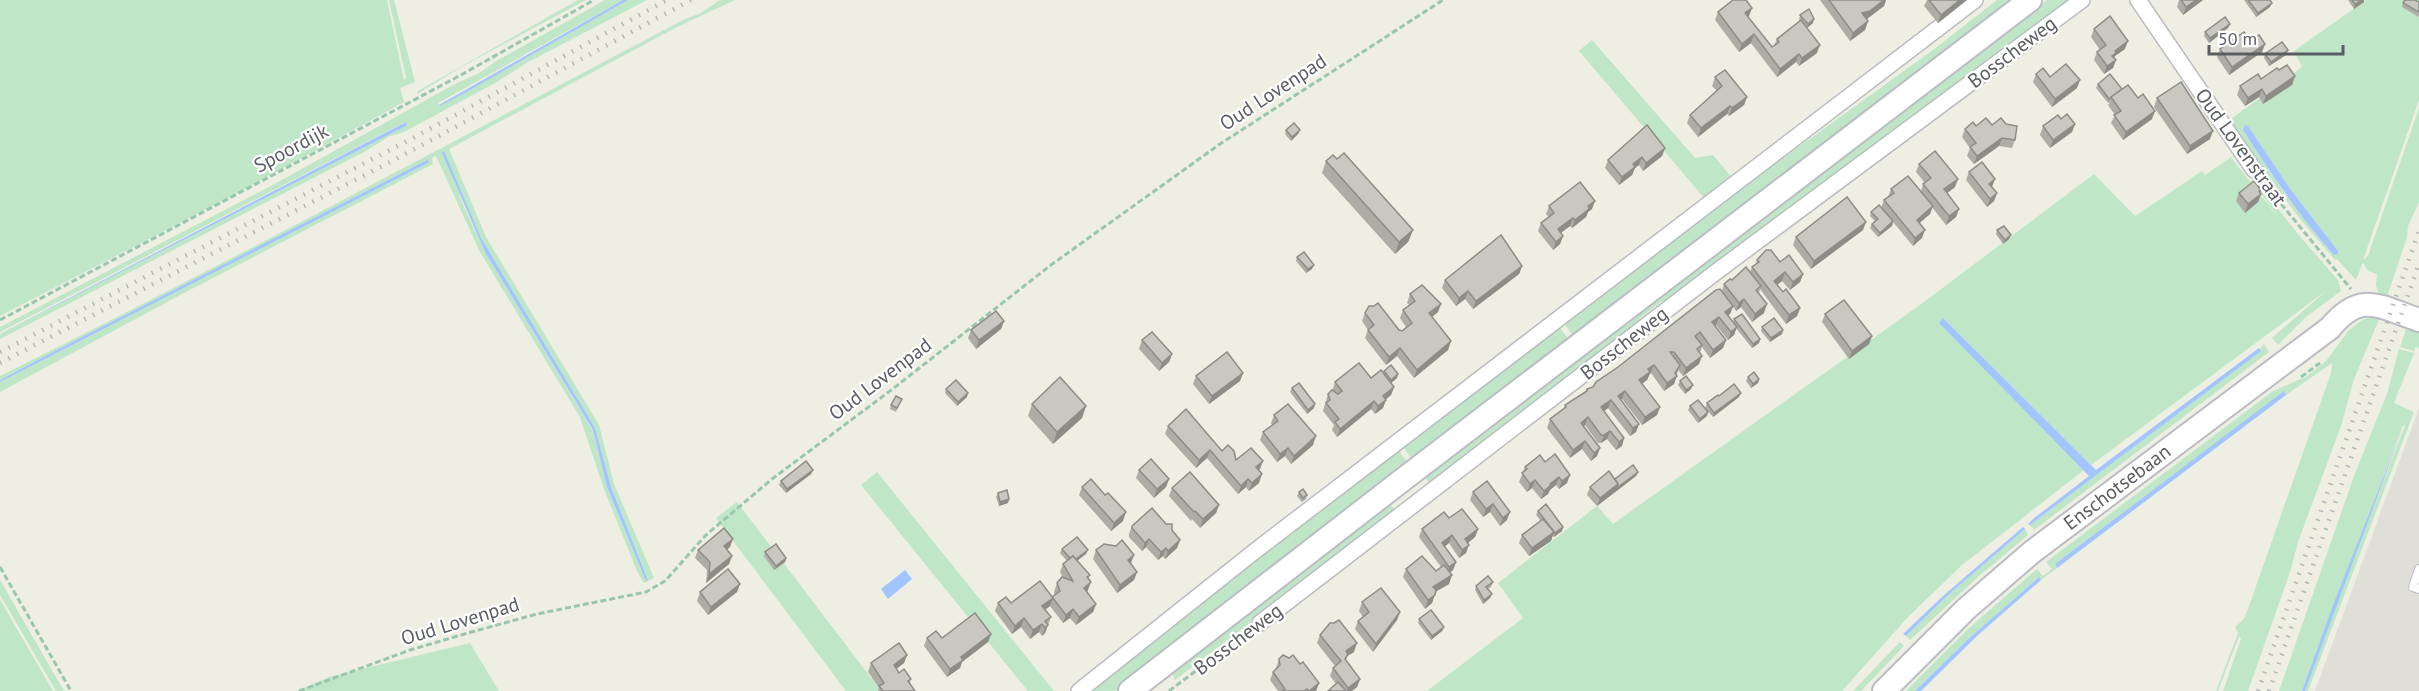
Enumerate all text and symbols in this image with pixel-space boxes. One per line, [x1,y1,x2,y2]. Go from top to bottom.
street label: Bosscheweg [1963,10,2061,94]
scale bar [2209,18,2342,56]
text: 50 m [2218,27,2257,50]
street label: Oud Lovenpad [1215,48,1331,136]
street label: Oud Lovenstraat [2190,83,2293,211]
street label: Spoordijk [249,117,333,178]
street label: Bosscheweg [1575,301,1673,385]
street label: Oud Lovenpad [823,332,937,426]
street label: Enschotsebaan [2058,438,2176,536]
street label: Oud Lovenpad [398,591,522,651]
street label: Bosscheweg [1189,597,1287,681]

